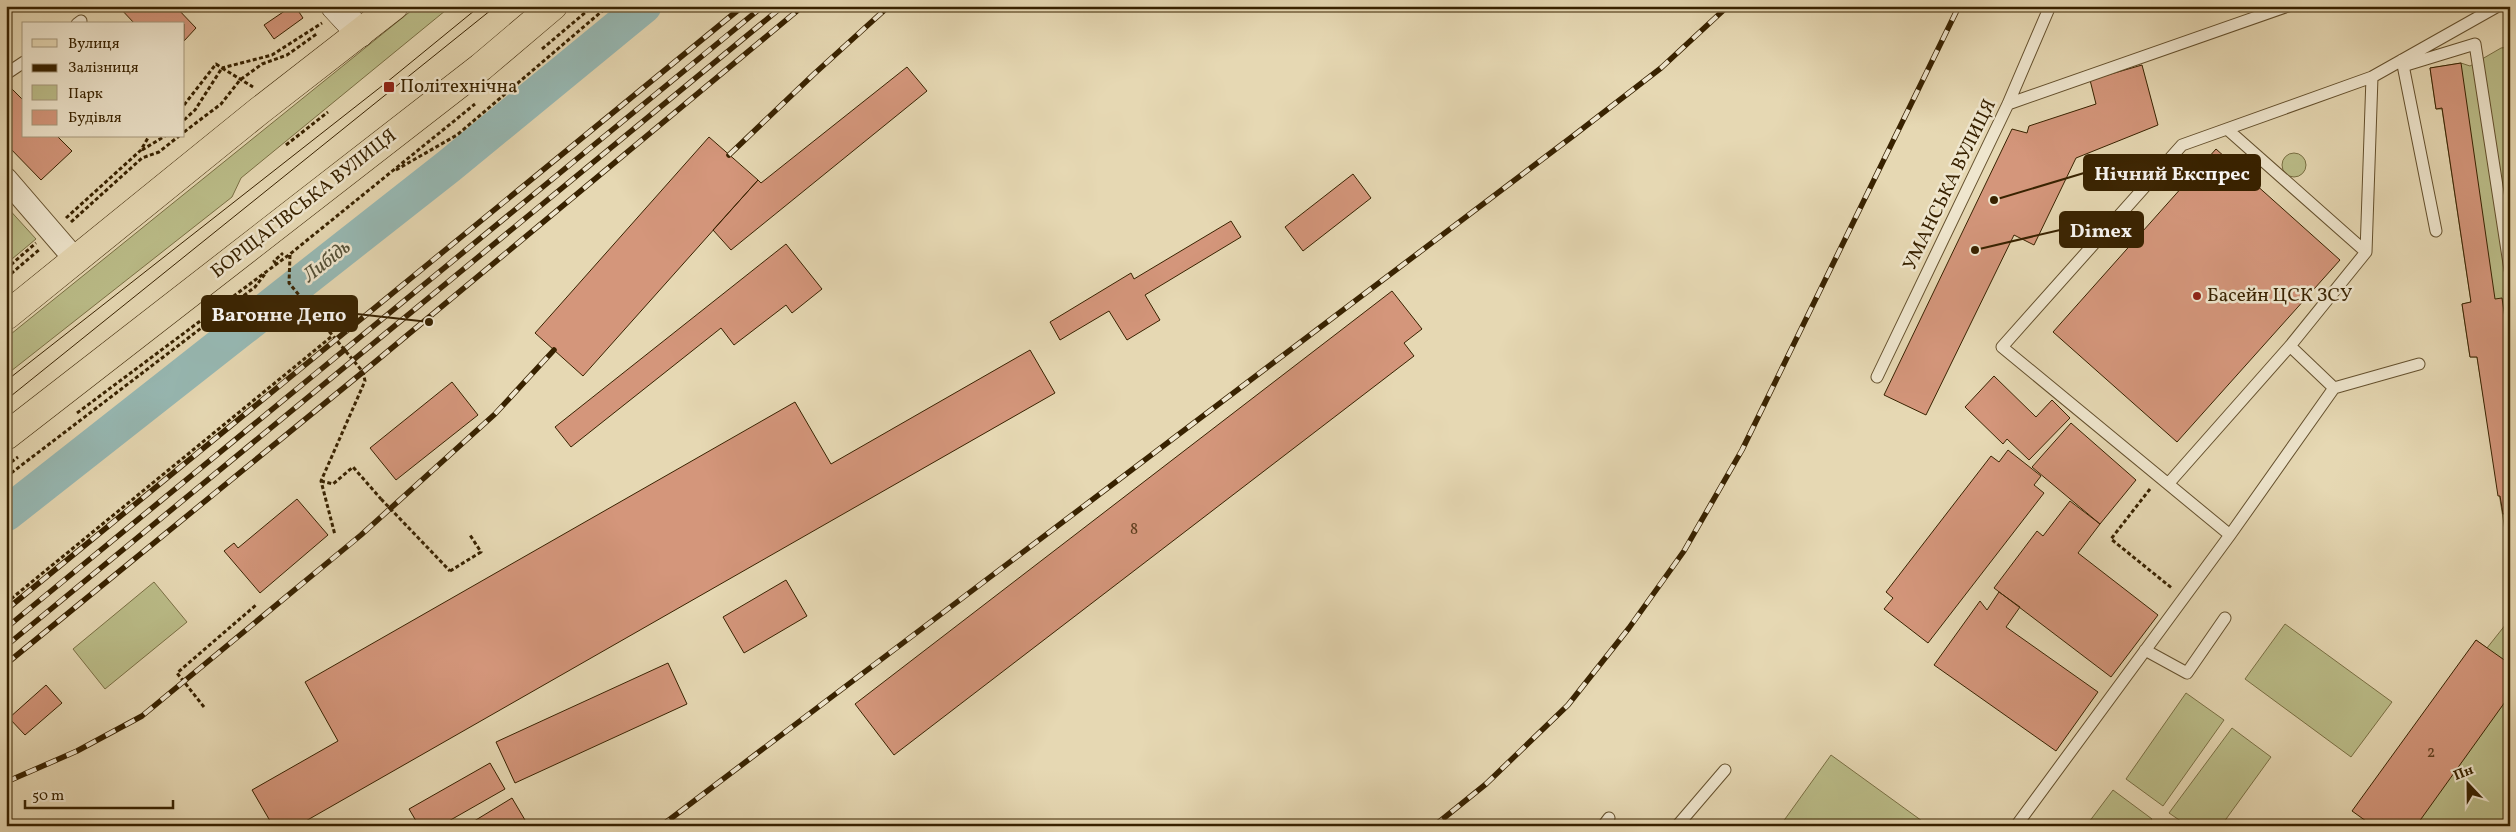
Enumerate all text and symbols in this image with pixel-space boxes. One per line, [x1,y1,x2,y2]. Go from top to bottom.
legend [22,22,185,138]
text: Вулиця [68,34,120,55]
text: Залізниця [68,58,139,79]
place label: Політехнічна [400,74,518,100]
marker: Політехнічна [382,80,396,94]
text: Парк [68,84,103,105]
street label: УМАНСЬКА ВУЛИЦЯ [1897,95,2003,275]
text: Будівля [68,108,122,129]
street label: БОРЩАГІВСЬКА ВУЛИЦЯ [206,123,402,285]
callout: Нічний Експрес [2084,155,2260,190]
text: Нічний Експрес [2094,161,2250,189]
callout: Dimex [2060,212,2143,247]
text: Dimex [2070,218,2132,246]
water label: Либідь [296,234,357,290]
place label: Басейн ЦСК ЗСУ [2207,283,2352,309]
marker: Басейн ЦСК ЗСУ [2191,290,2203,302]
callout: Вагонне Депо [202,296,357,331]
text: Вагонне Депо [212,302,346,330]
house number: 8 [1130,519,1138,541]
house number: 2 [2427,742,2435,764]
north arrow [2444,760,2494,810]
text: Пн [2451,761,2476,786]
scale bar [25,777,172,809]
text: 50 m [32,786,64,807]

